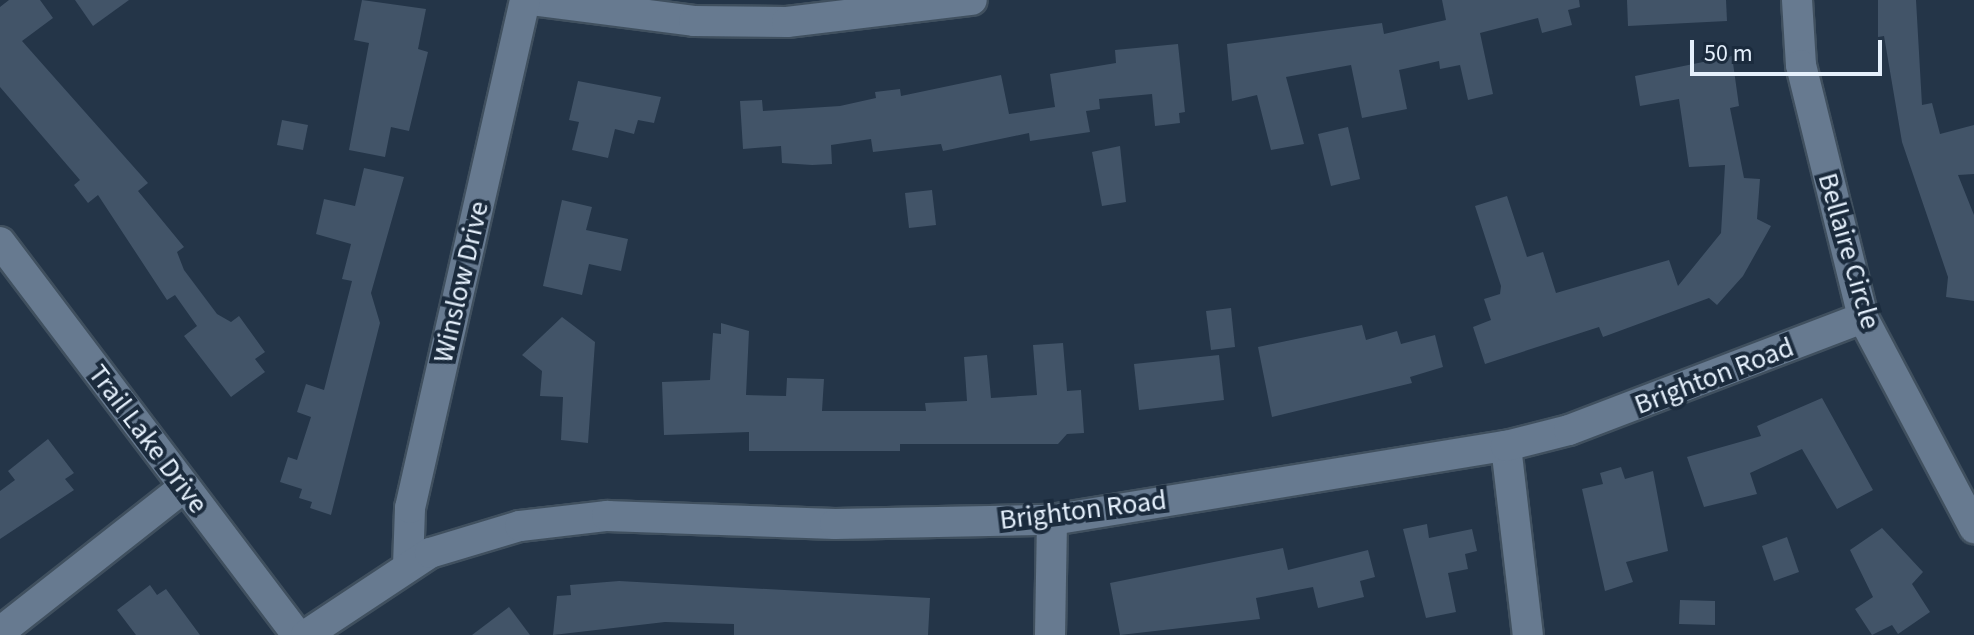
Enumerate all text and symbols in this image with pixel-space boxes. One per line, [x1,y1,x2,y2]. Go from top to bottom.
scale bar [1694,24,1886,74]
text: 50 m [1704,36,1753,71]
street label: Bellaire Circle [1811,169,1887,333]
street label: Winslow Drive [426,198,496,366]
street label: Brighton Road [1630,330,1798,422]
street label: Trail Lake Drive [81,358,215,520]
street label: Brighton Road [998,483,1168,537]

